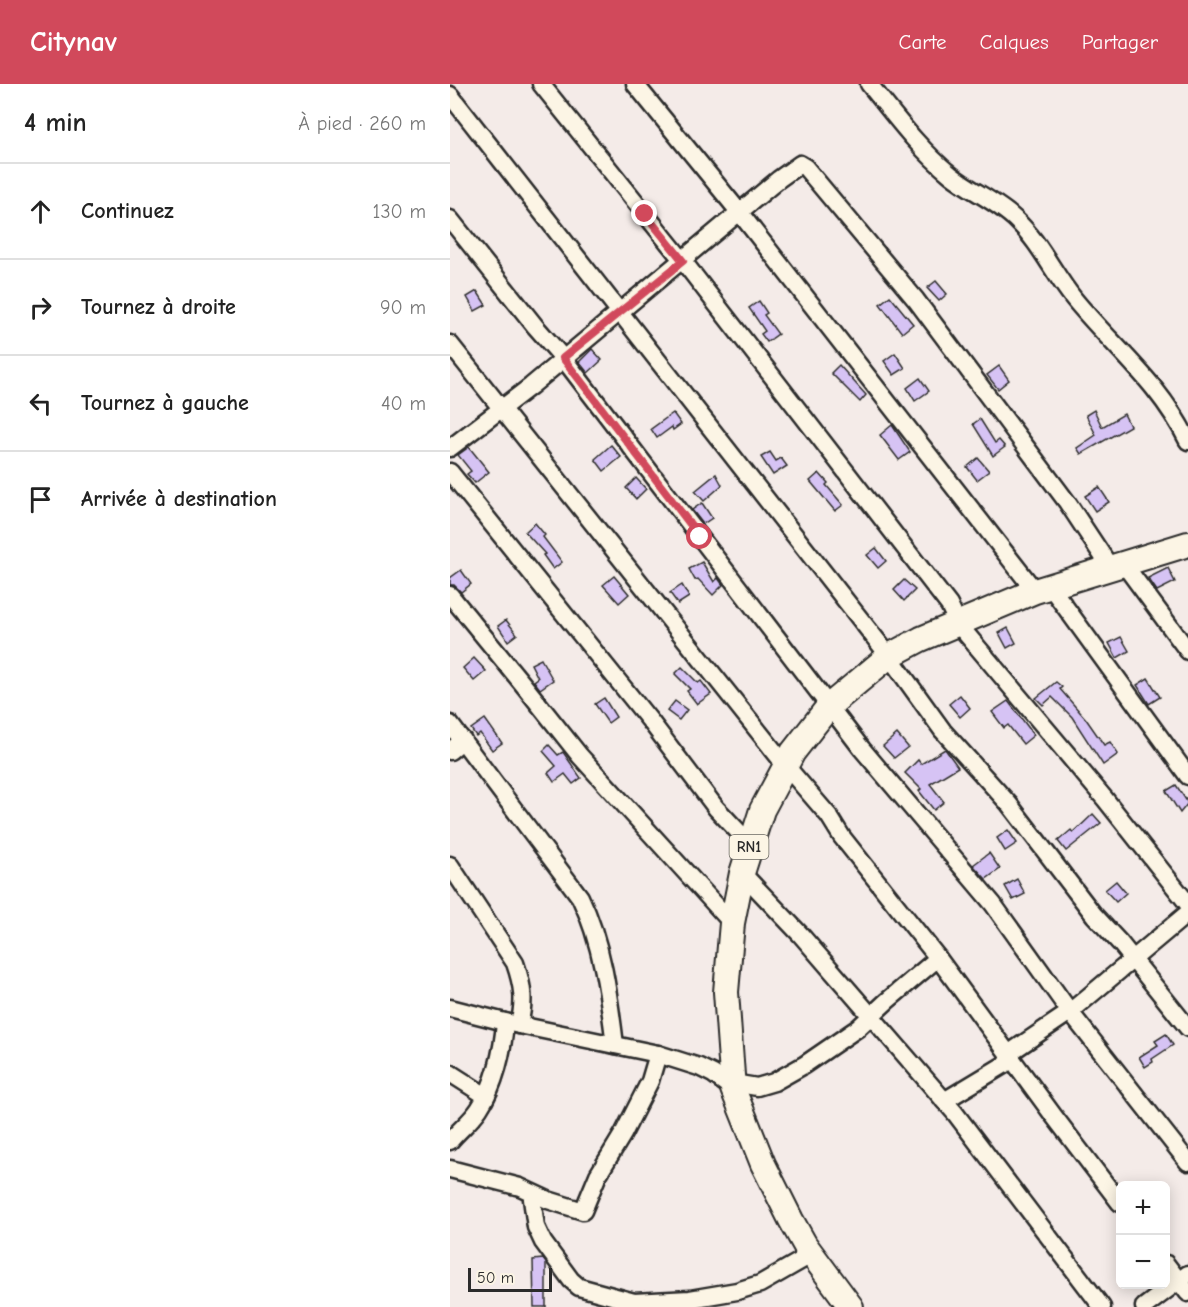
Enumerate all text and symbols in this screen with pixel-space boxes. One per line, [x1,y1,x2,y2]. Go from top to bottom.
text: Citynav [30,26,117,58]
text: Carte [899,30,947,54]
text: Calques [980,30,1049,54]
text: Partager [1082,30,1158,54]
text: 4 min [24,108,87,138]
text: À pied · 260 m [298,112,426,135]
icon: ahead [24,195,57,228]
text: Continuez [81,198,174,224]
text: 130 m [373,200,426,223]
route end [631,200,657,226]
icon: right [24,291,57,324]
text: Tournez à droite [81,294,236,320]
text: 90 m [380,296,426,319]
icon: left [24,387,57,420]
text: Tournez à gauche [81,390,249,416]
text: 40 m [381,392,426,415]
icon: arrive [24,483,57,516]
text: Arrivée à destination [81,486,277,512]
route start [686,523,712,549]
road number: RN1 [730,835,768,859]
map controls [1116,1181,1170,1289]
button: + [1116,1181,1170,1235]
button: − [1116,1235,1170,1289]
scale bar [468,1265,552,1292]
text: 50 m [477,1269,514,1287]

